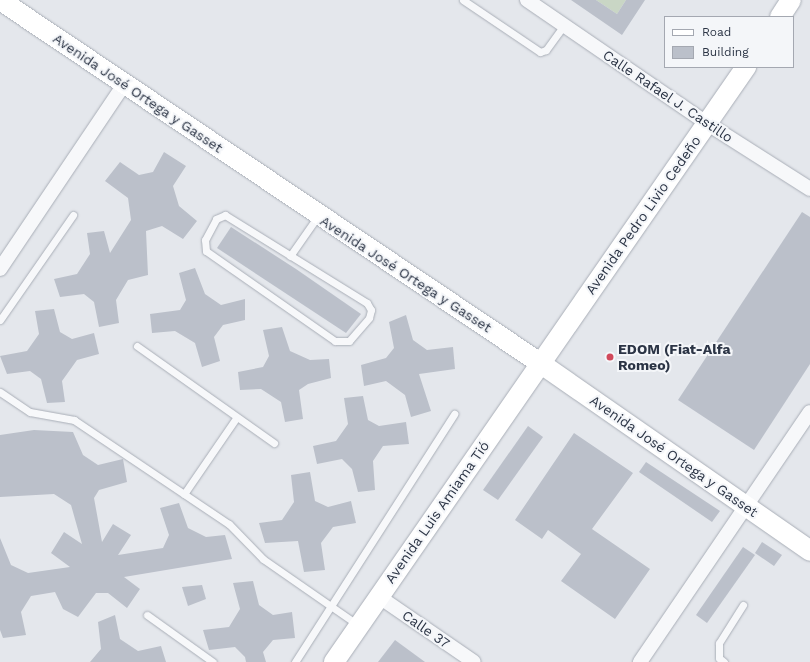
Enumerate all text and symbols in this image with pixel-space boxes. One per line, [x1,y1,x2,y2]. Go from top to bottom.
legend [664,16,794,68]
text: Road [702,25,731,39]
street label: Avenida José Ortega y Gasset [49,29,227,157]
text: Building [702,45,749,59]
street label: Calle Rafael J. Castillo [600,46,736,146]
street label: Avenida Pedro Livio Cedeño [582,132,704,298]
street label: Avenida José Ortega y Gasset [316,212,496,336]
place label: EDOM (Fiat-Alfa Romeo) [618,341,731,374]
marker: EDOM (Fiat-Alfa Romeo) [605,352,615,362]
street label: Avenida José Ortega y Gasset [586,391,762,521]
street label: Avenida Luis Amiama Tió [381,437,493,587]
street label: Calle 37 [399,607,453,651]

